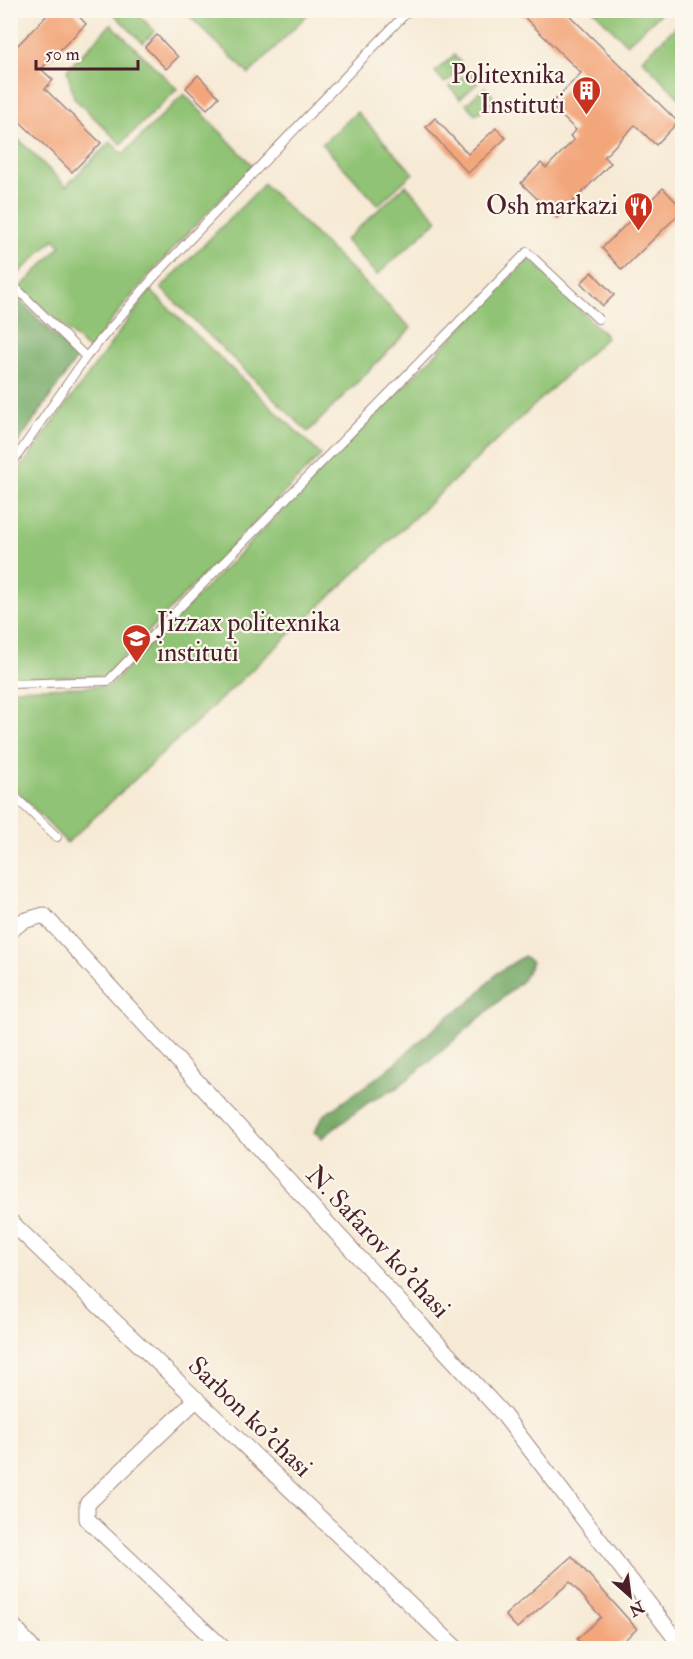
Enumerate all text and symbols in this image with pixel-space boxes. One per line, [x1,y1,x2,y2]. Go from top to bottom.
scale bar [36,33,138,71]
text: 50 m [45,43,80,66]
place label: Politexnika Instituti [451,59,565,121]
building icon: Politexnika Instituti [570,74,602,116]
place label: Osh markazi [486,190,618,222]
restaurant icon: Osh markazi [623,190,655,232]
place label: Jizzax politexnika instituti [156,607,340,669]
school or university icon: Jizzax politexnika instituti [120,622,152,664]
street label: N. Safarov ko'chasi [299,1159,457,1325]
street label: Sarbon ko'chasi [181,1350,319,1484]
north arrow [600,1566,660,1626]
text: N [625,1596,648,1621]

